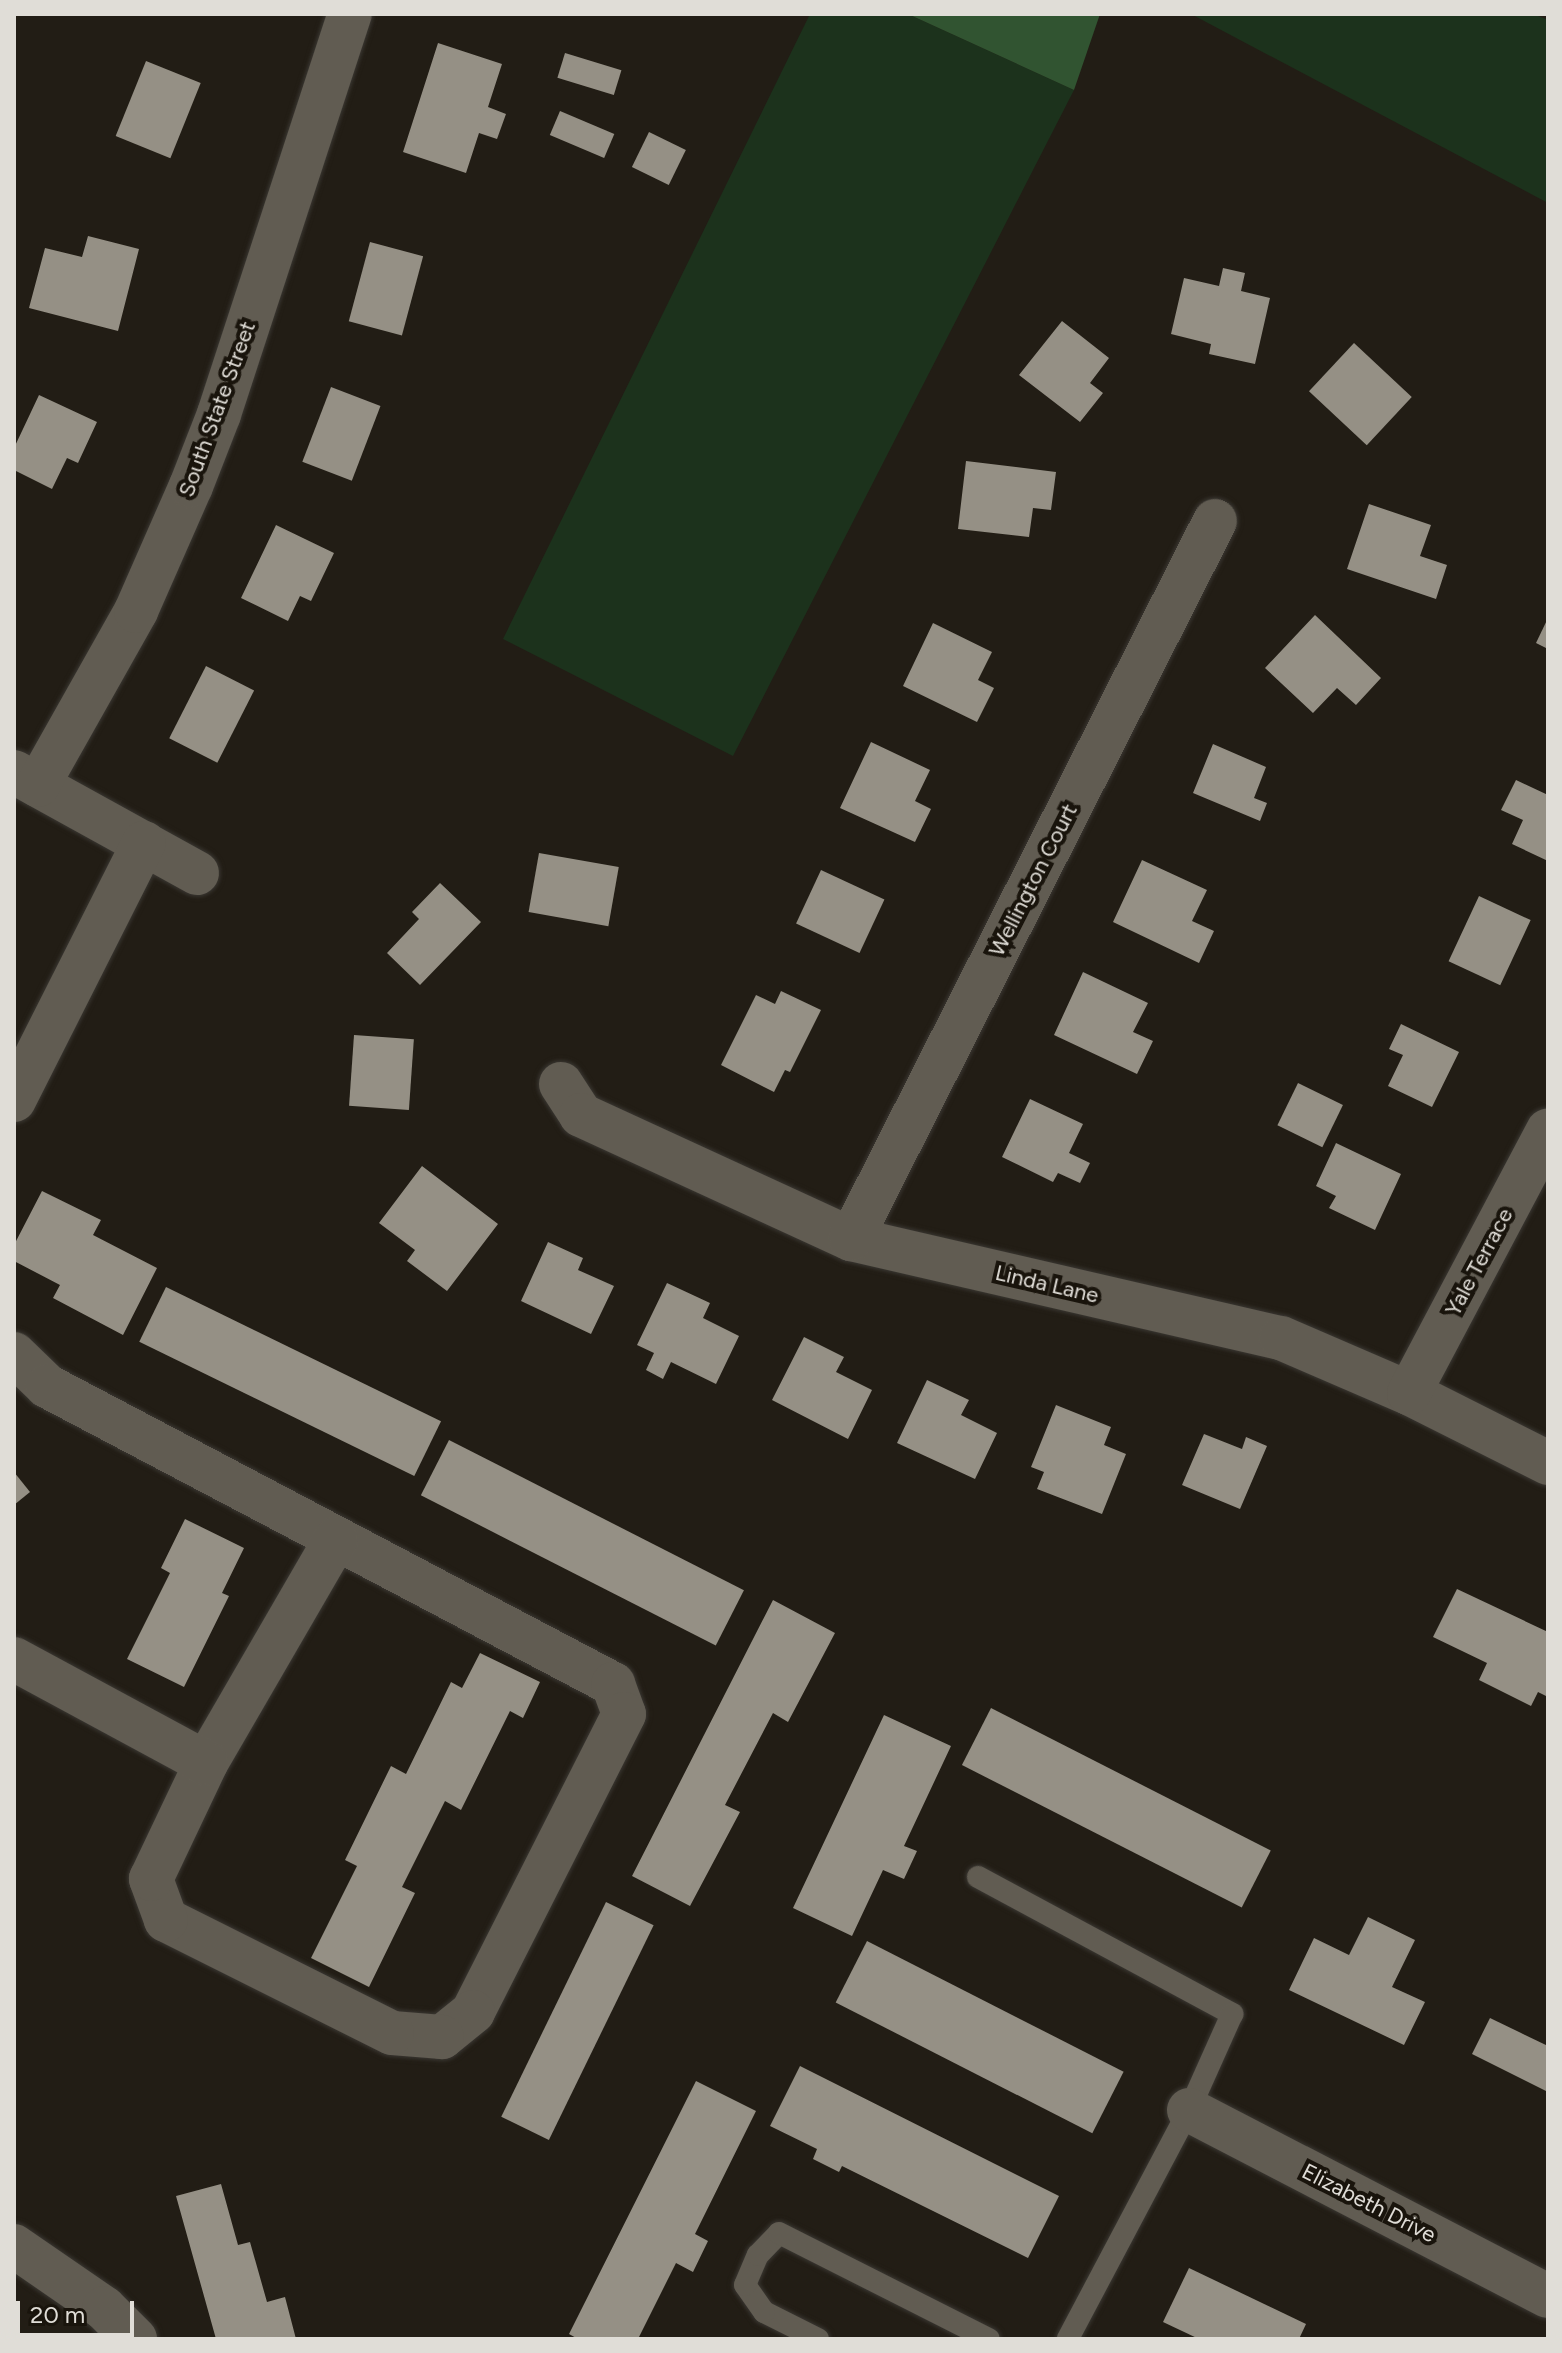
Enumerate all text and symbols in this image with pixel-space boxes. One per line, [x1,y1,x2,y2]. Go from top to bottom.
street label: South State Street [173,318,261,500]
street label: Wellington Court [983,799,1083,961]
street label: Yale Terrace [1440,1204,1518,1320]
street label: Linda Lane [993,1259,1101,1309]
street label: Elizabeth Drive [1298,2158,1440,2248]
scale bar [20,2285,138,2335]
text: 20 m [30,2300,85,2329]

